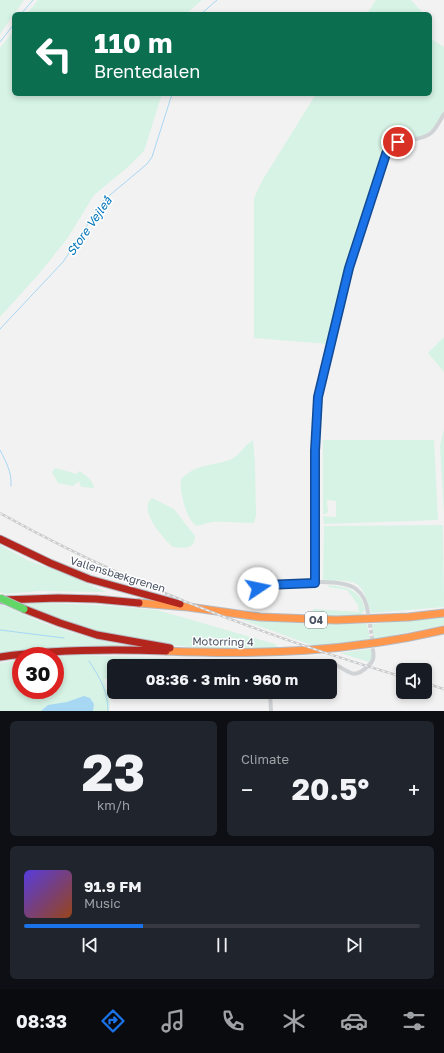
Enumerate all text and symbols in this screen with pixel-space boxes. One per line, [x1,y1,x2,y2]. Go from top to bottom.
text: 110 m [94,26,173,59]
icon: left [28,28,80,80]
text: Brentedalen [94,60,200,82]
pin [381,125,415,159]
icon: arrive [387,131,409,153]
water label: Store Vejleå [63,192,116,259]
street label: Vallensbækgrenen [69,553,167,595]
position arrow [237,567,279,609]
road number: O4 [305,612,327,628]
street label: Motorring 4 [192,634,254,648]
speed limit sign: 30 [12,647,64,699]
map controls [396,663,432,699]
button: sound [396,663,432,699]
text: 08:36 · 3 min · 960 m [146,670,298,688]
text: 23 [82,740,145,802]
text: Climate [241,751,289,767]
text: 20.5° [292,771,369,807]
text: − [241,776,253,803]
text: + [408,776,420,803]
text: km/h [97,797,130,813]
text: 91.9 FM [84,877,142,895]
text: Music [84,895,121,911]
icon: previous [79,934,101,956]
icon: pause [211,934,233,956]
icon: next [343,934,365,956]
icon: directions [99,1007,127,1035]
icon: music [159,1007,187,1035]
icon: phone [219,1007,247,1035]
icon: climate [280,1007,308,1035]
icon: car [340,1007,368,1035]
icon: filters [400,1007,428,1035]
text: 08:33 [16,1010,67,1032]

